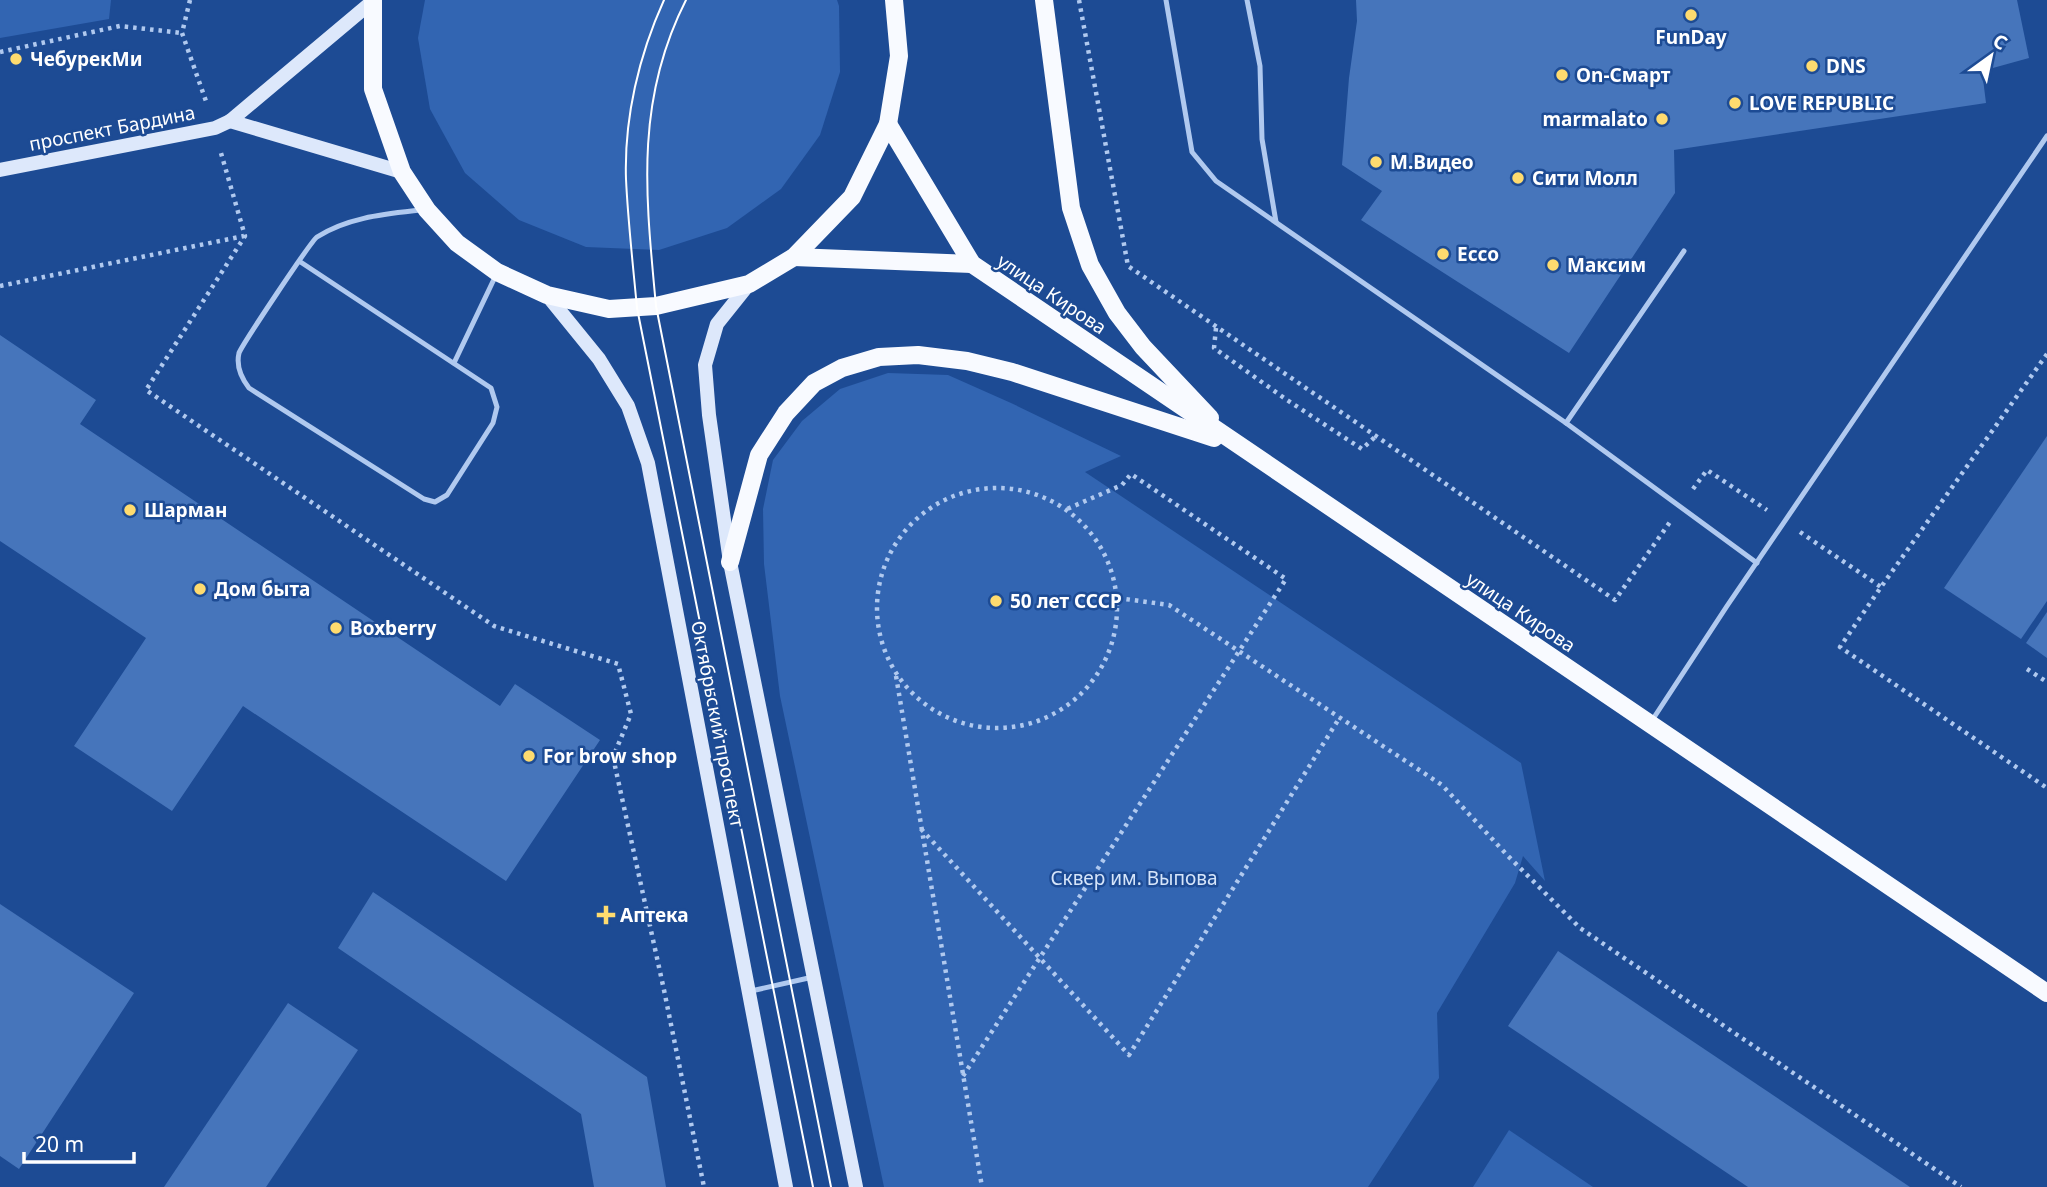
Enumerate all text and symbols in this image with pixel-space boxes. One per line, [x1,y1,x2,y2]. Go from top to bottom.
marker: FunDay [1683,7,1699,23]
north arrow [1956,21,2026,91]
place label: FunDay [1655,24,1727,50]
text: С [1988,27,2012,56]
place label: ЧебурекМи [30,46,142,72]
marker: ЧебурекМи [8,51,24,67]
place label: DNS [1826,53,1866,79]
marker: DNS [1804,58,1820,74]
place label: On-Смарт [1576,62,1671,88]
marker: On-Смарт [1554,67,1570,83]
place label: LOVE REPUBLIC [1749,90,1894,116]
marker: LOVE REPUBLIC [1727,95,1743,111]
street label: проспект Бардина [27,99,197,157]
place label: marmalato [1543,106,1648,132]
marker: marmalato [1654,111,1670,127]
place label: М.Видео [1390,149,1474,175]
marker: М.Видео [1368,154,1384,170]
place label: Сити Молл [1532,165,1638,191]
marker: Сити Молл [1510,170,1526,186]
place label: Ecco [1457,241,1499,267]
marker: Ecco [1435,246,1451,262]
street label: улица Кирова [992,248,1112,340]
place label: Максим [1567,252,1646,278]
marker: Максим [1545,257,1561,273]
place label: Шарман [144,497,227,523]
marker: Шарман [122,502,138,518]
street label: улица Кирова [1461,566,1581,658]
place label: Дом быта [214,576,310,602]
marker: Дом быта [192,581,208,597]
place label: 50 лет СССР [1010,588,1122,614]
marker: 50 лет СССР [988,593,1004,609]
place label: Boxberry [350,615,436,641]
street label: Октябрьский проспект [685,618,751,830]
marker: Boxberry [328,620,344,636]
place label: For brow shop [543,743,677,769]
marker: For brow shop [521,748,537,764]
park label: Сквер им. Выпова [1050,865,1218,891]
place label: Аптека [620,902,689,928]
marker: Аптека [598,907,614,923]
scale bar [24,1120,135,1164]
text: 20 m [35,1130,84,1158]

